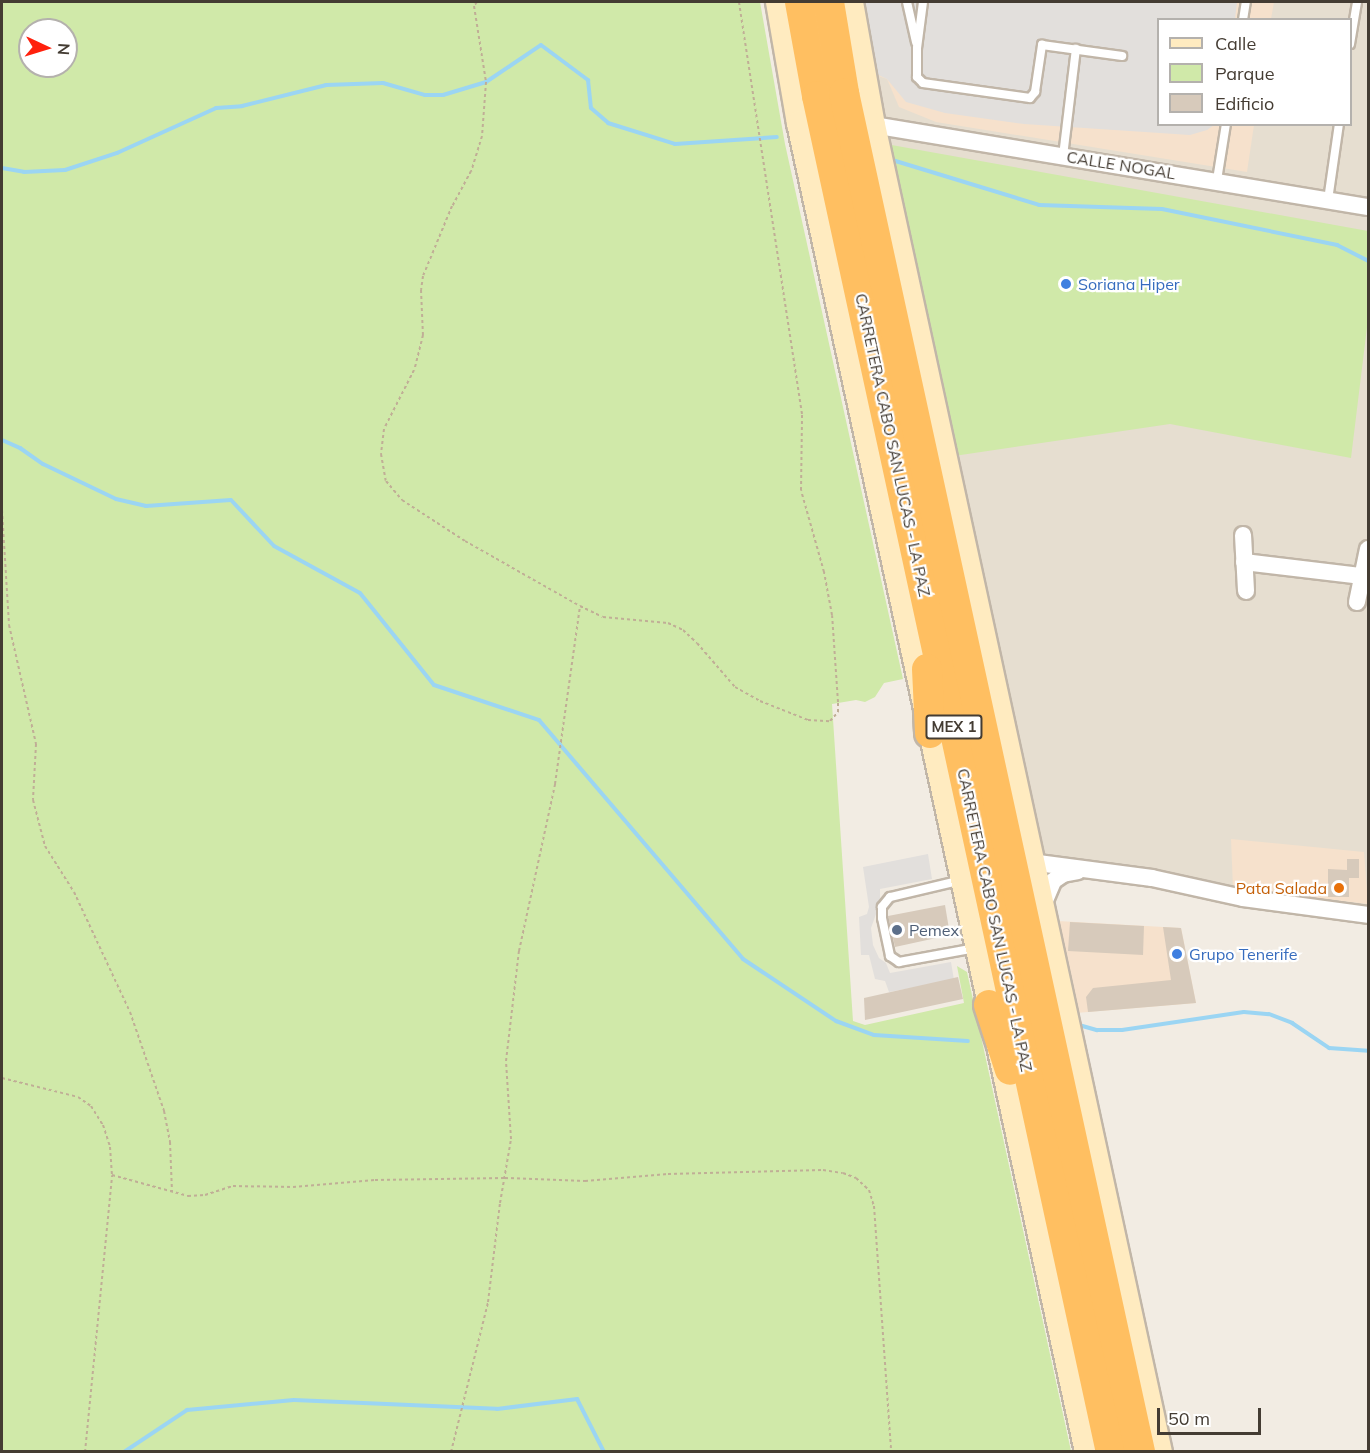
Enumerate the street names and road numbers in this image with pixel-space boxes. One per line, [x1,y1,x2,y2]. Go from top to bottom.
street label: CALLE NOGAL [1065,147,1177,183]
street label: CARRETERA CABO SAN LUCAS - LA PAZ [851,292,935,598]
road number: MEX 1 [924,715,984,739]
street label: CARRETERA CABO SAN LUCAS - LA PAZ [953,767,1037,1073]

